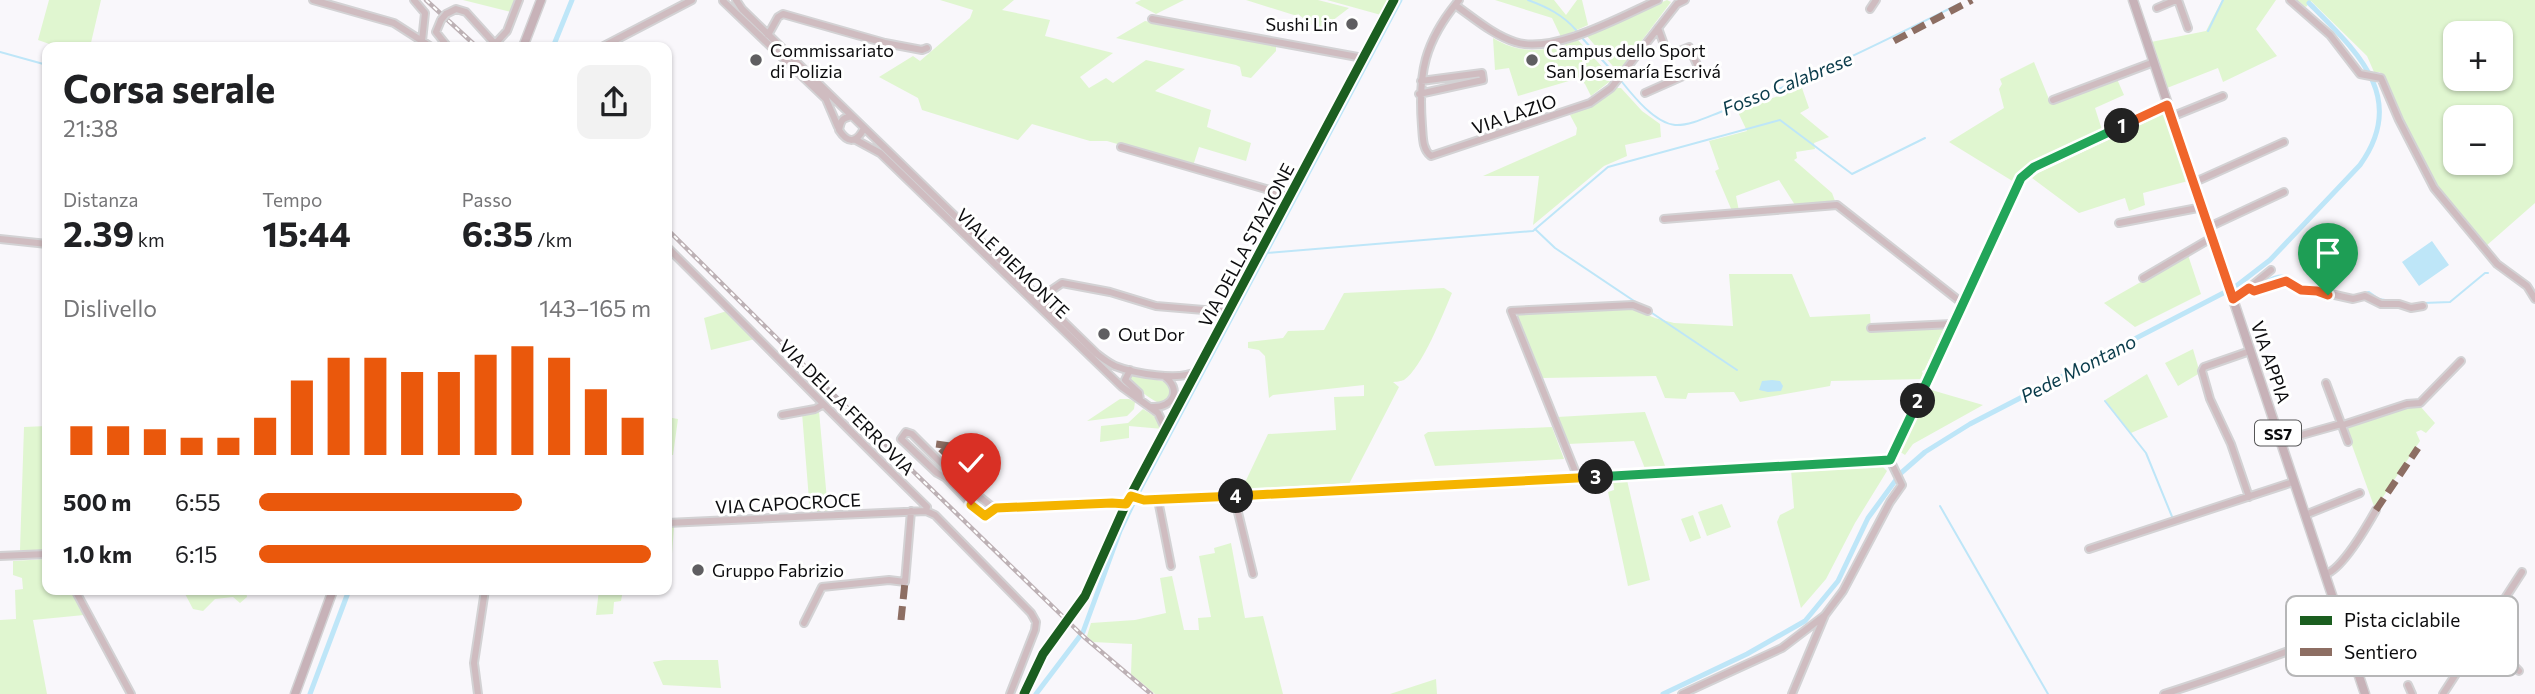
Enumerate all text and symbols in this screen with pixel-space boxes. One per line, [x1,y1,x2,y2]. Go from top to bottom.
place label: Sushi Lin [1266,13,1338,35]
marker: Sushi Lin [1344,16,1360,32]
map controls [2443,21,2513,175]
button: + [2443,21,2513,91]
place label: Commissariato di Polizia [770,39,894,82]
place label: Campus dello Sport San Josemaría Escrivá [1546,39,1721,82]
water label: Fosso Calabrese [1718,46,1856,120]
marker: Commissariato di Polizia [748,52,764,68]
marker: Campus dello Sport San Josemaría Escrivá [1524,52,1540,68]
text: Corsa serale [63,64,275,111]
button: share [577,65,651,139]
street label: VIA LAZIO [1469,89,1559,139]
button: − [2443,105,2513,175]
pin: 1 [2104,108,2140,144]
text: 21:38 [63,114,118,142]
text: 1 [2117,114,2126,137]
street label: VIA DELLA STAZIONE [1193,159,1299,331]
text: Distanza [63,188,138,211]
text: Tempo [262,188,322,211]
text: Passo [462,188,512,211]
street label: VIALE PIEMONTE [952,203,1074,323]
text: 2.39 [63,211,134,254]
text: 15:44 [262,211,351,254]
text: 6:35 [462,211,533,254]
pin [2298,223,2358,295]
text: km [134,228,165,251]
text: /km [533,228,572,251]
icon: arrive [2309,234,2347,272]
text: Dislivello [63,294,157,322]
text: 143–165 m [539,294,651,322]
street label: VIA APPIA [2247,318,2295,406]
place label: Out Dor [1118,323,1185,345]
marker: Out Dor [1096,326,1112,342]
water label: Pede Montano [2016,329,2140,407]
street label: VIA DELLA FERROVIA [775,335,919,479]
pin: 2 [1900,384,1936,418]
text: 2 [1912,389,1923,412]
road number: SS7 [2255,420,2301,446]
pin [941,433,1001,505]
icon: check [952,444,990,482]
pin: 3 [1578,460,1614,494]
text: 3 [1590,465,1601,488]
pin: 4 [1218,478,1254,514]
text: 4 [1230,484,1241,507]
text: 500 m [63,488,131,516]
text: 6:55 [175,488,221,516]
street label: VIA CAPOCROCE [715,488,861,518]
text: 1.0 km [63,540,132,568]
text: 6:15 [175,540,217,568]
place label: Gruppo Fabrizio [712,559,844,581]
marker: Gruppo Fabrizio [690,562,706,578]
legend [2286,596,2518,676]
text: Pista ciclabile [2344,608,2460,631]
text: Sentiero [2344,640,2417,663]

